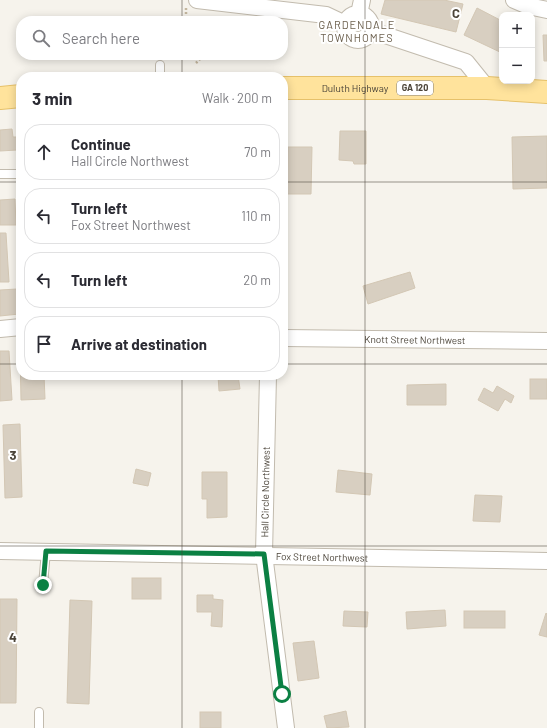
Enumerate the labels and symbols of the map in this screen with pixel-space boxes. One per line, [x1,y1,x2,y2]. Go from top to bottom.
text: C [452,5,460,21]
district label: GARDENDALE TOWNHOMES [318,18,396,44]
road number: GA 120 [397,81,433,95]
street label: Duluth Highway [322,82,389,94]
street label: Knott Street Northwest [364,333,466,346]
street label: Hall Circle Northwest [258,446,272,538]
text: 3 [9,447,17,463]
street label: Fox Street Northwest [276,550,369,564]
route end [34,576,52,594]
text: 4 [9,629,17,645]
route start [273,685,291,703]

